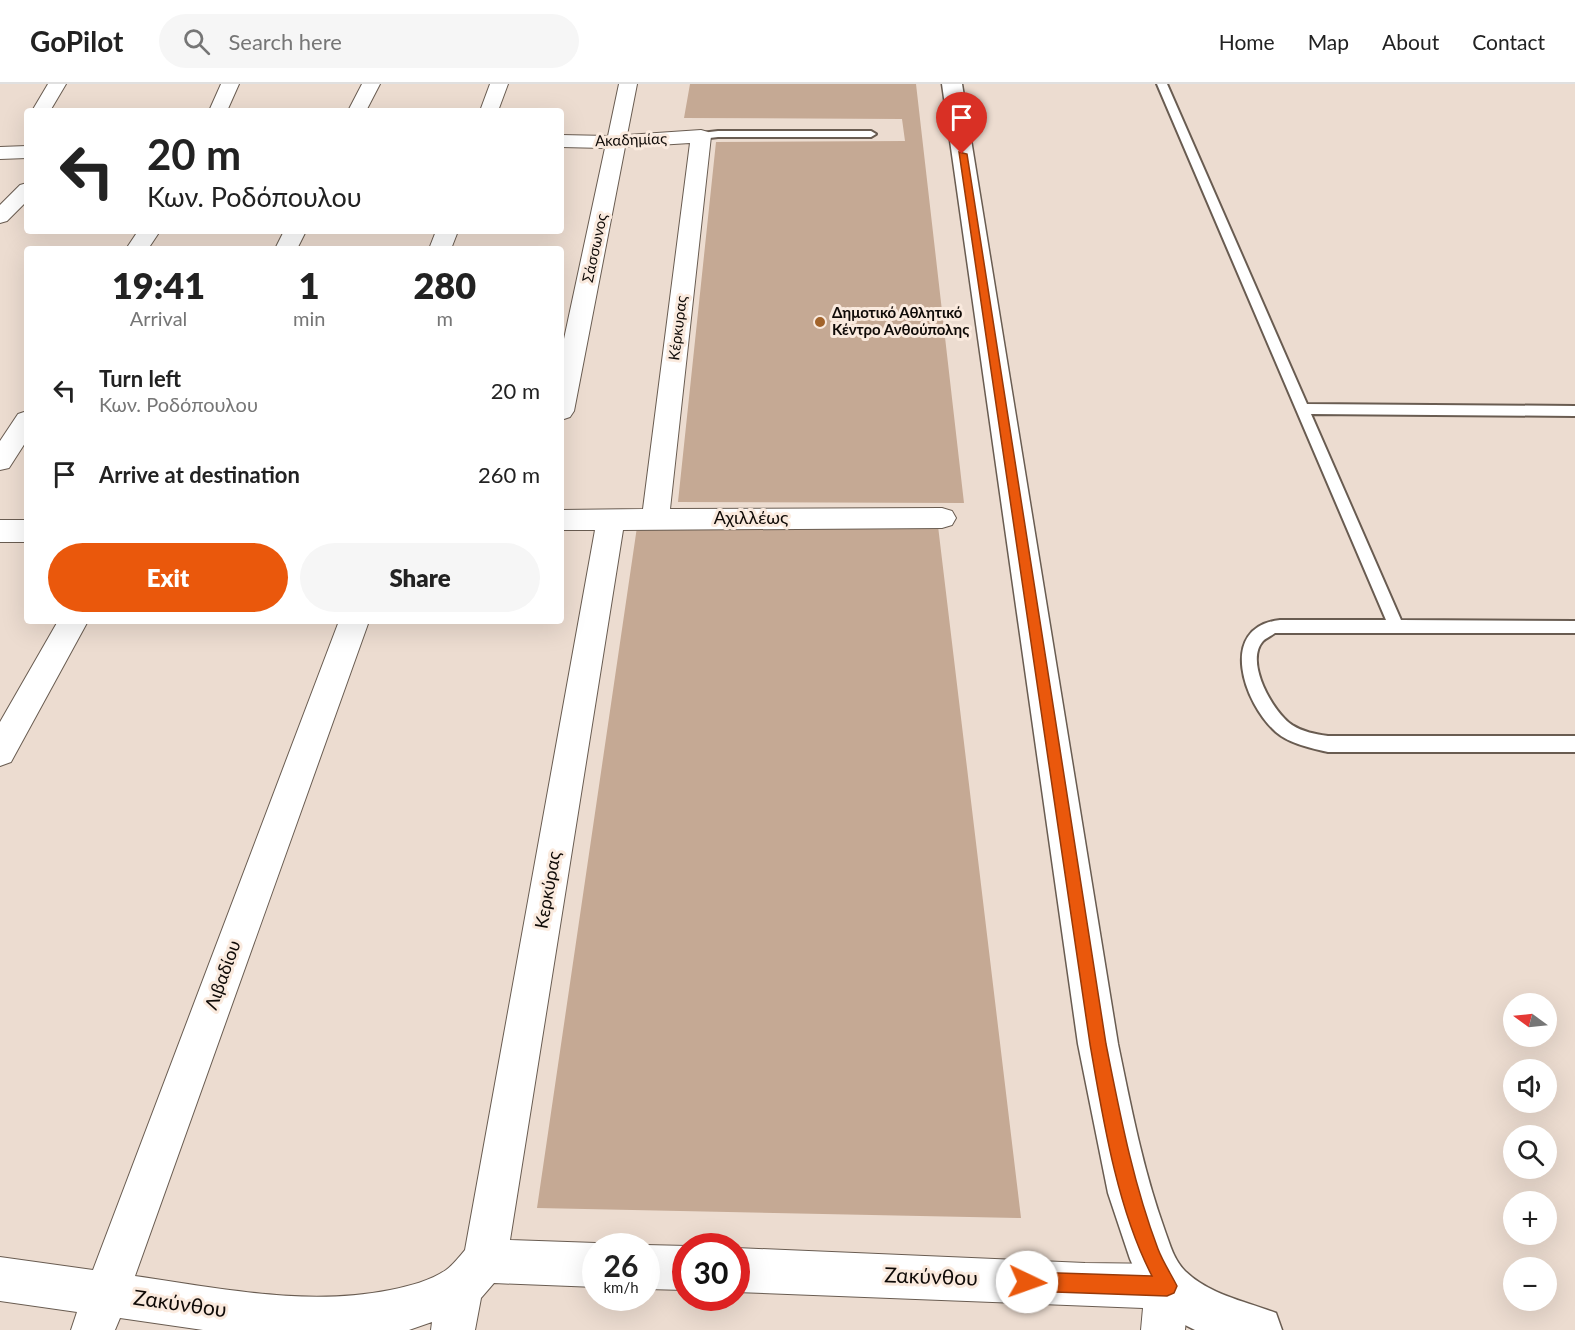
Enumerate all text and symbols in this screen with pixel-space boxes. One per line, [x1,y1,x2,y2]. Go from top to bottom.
search box [159,14,579,68]
text: GoPilot [30,24,123,58]
icon: search [180,25,213,58]
text: Search here [228,28,342,55]
text: Home [1219,29,1275,54]
text: Map [1308,29,1349,54]
text: About [1382,29,1439,54]
text: Contact [1472,29,1545,54]
pin [936,92,987,154]
icon: arrive [945,101,978,134]
text: 20 m [147,129,241,179]
street label: Ακαδημίας [595,129,667,149]
icon: left [48,132,126,210]
text: Κων. Ροδόπουλου [147,180,362,213]
street label: Σάσσωνος [578,212,610,284]
text: 19:41 [112,263,205,307]
text: 1 [299,263,320,307]
text: 280 [413,263,476,307]
street label: Κέρκυρας [664,294,690,361]
place label: Δημοτικό Αθλητικό Κέντρο Ανθούπολης [832,303,969,338]
text: Arrival [130,306,187,330]
text: min [293,306,325,330]
text: m [436,306,453,330]
marker: Δημοτικό Αθλητικό Κέντρο Ανθούπολης [813,315,827,329]
text: Turn left [99,365,181,392]
icon: left [48,374,81,407]
text: 20 m [491,377,540,404]
text: Κων. Ροδόπουλου [99,392,258,416]
icon: arrive [48,458,81,491]
text: Arrive at destination [99,461,300,488]
text: 260 m [478,461,540,488]
street label: Αχιλλέως [714,506,789,528]
button: Exit [48,543,288,612]
button: Share [300,543,540,612]
street label: Κερκύρας [529,849,565,930]
street label: Λιβαδίου [199,937,245,1012]
north arrow [1503,993,1557,1047]
map controls [1503,993,1557,1311]
button: sound [1503,1059,1557,1113]
button: search [1503,1125,1557,1179]
button: + [1503,1191,1557,1245]
speed limit sign: 30 [672,1233,750,1311]
text: 26 [604,1247,638,1283]
position arrow [995,1250,1059,1314]
button: − [1503,1257,1557,1311]
street label: Ζακύνθου [884,1261,978,1290]
text: km/h [603,1278,639,1296]
street label: Ζακύνθου [132,1284,228,1321]

